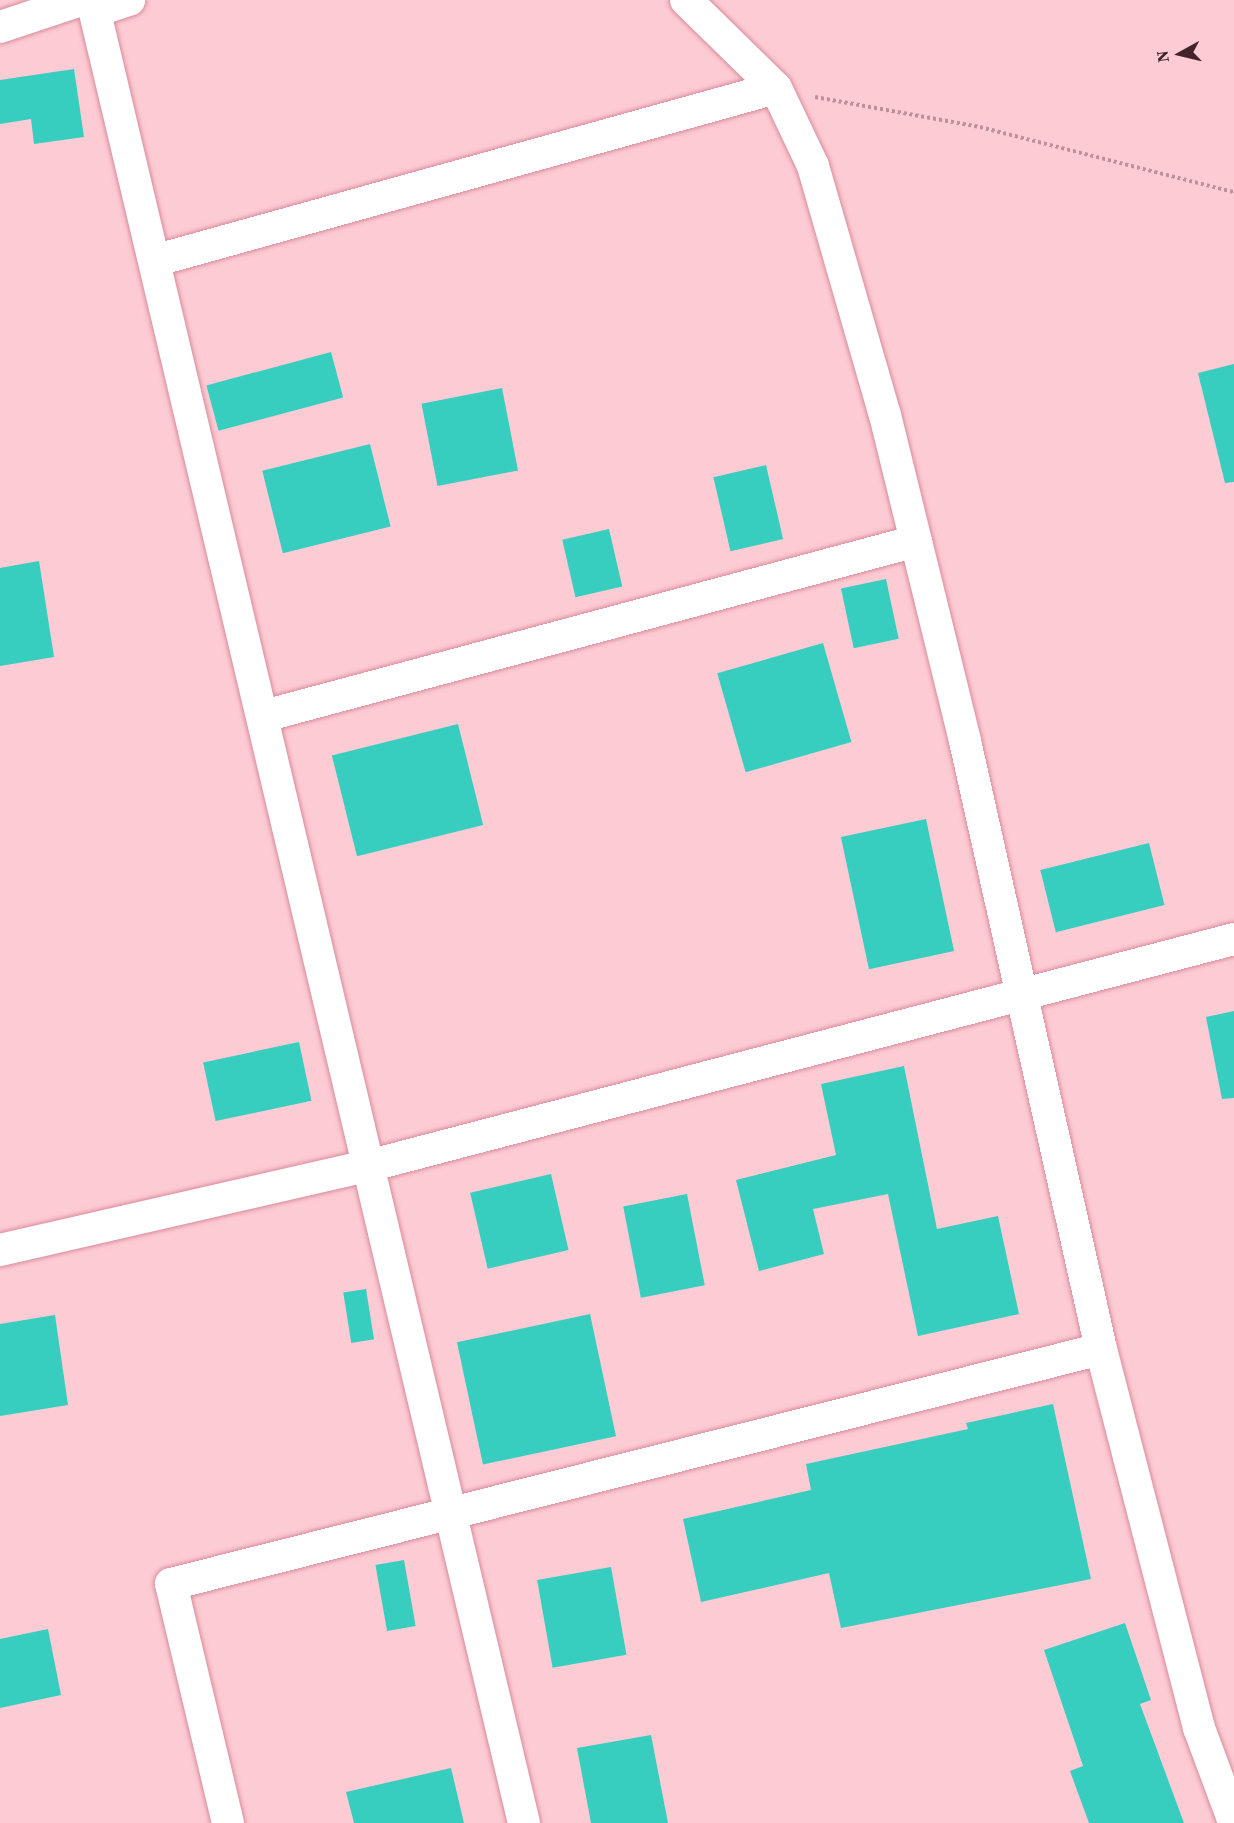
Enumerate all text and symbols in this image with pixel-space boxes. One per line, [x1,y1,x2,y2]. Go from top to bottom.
north arrow [1150,24,1210,84]
text: N [1150,49,1174,64]

